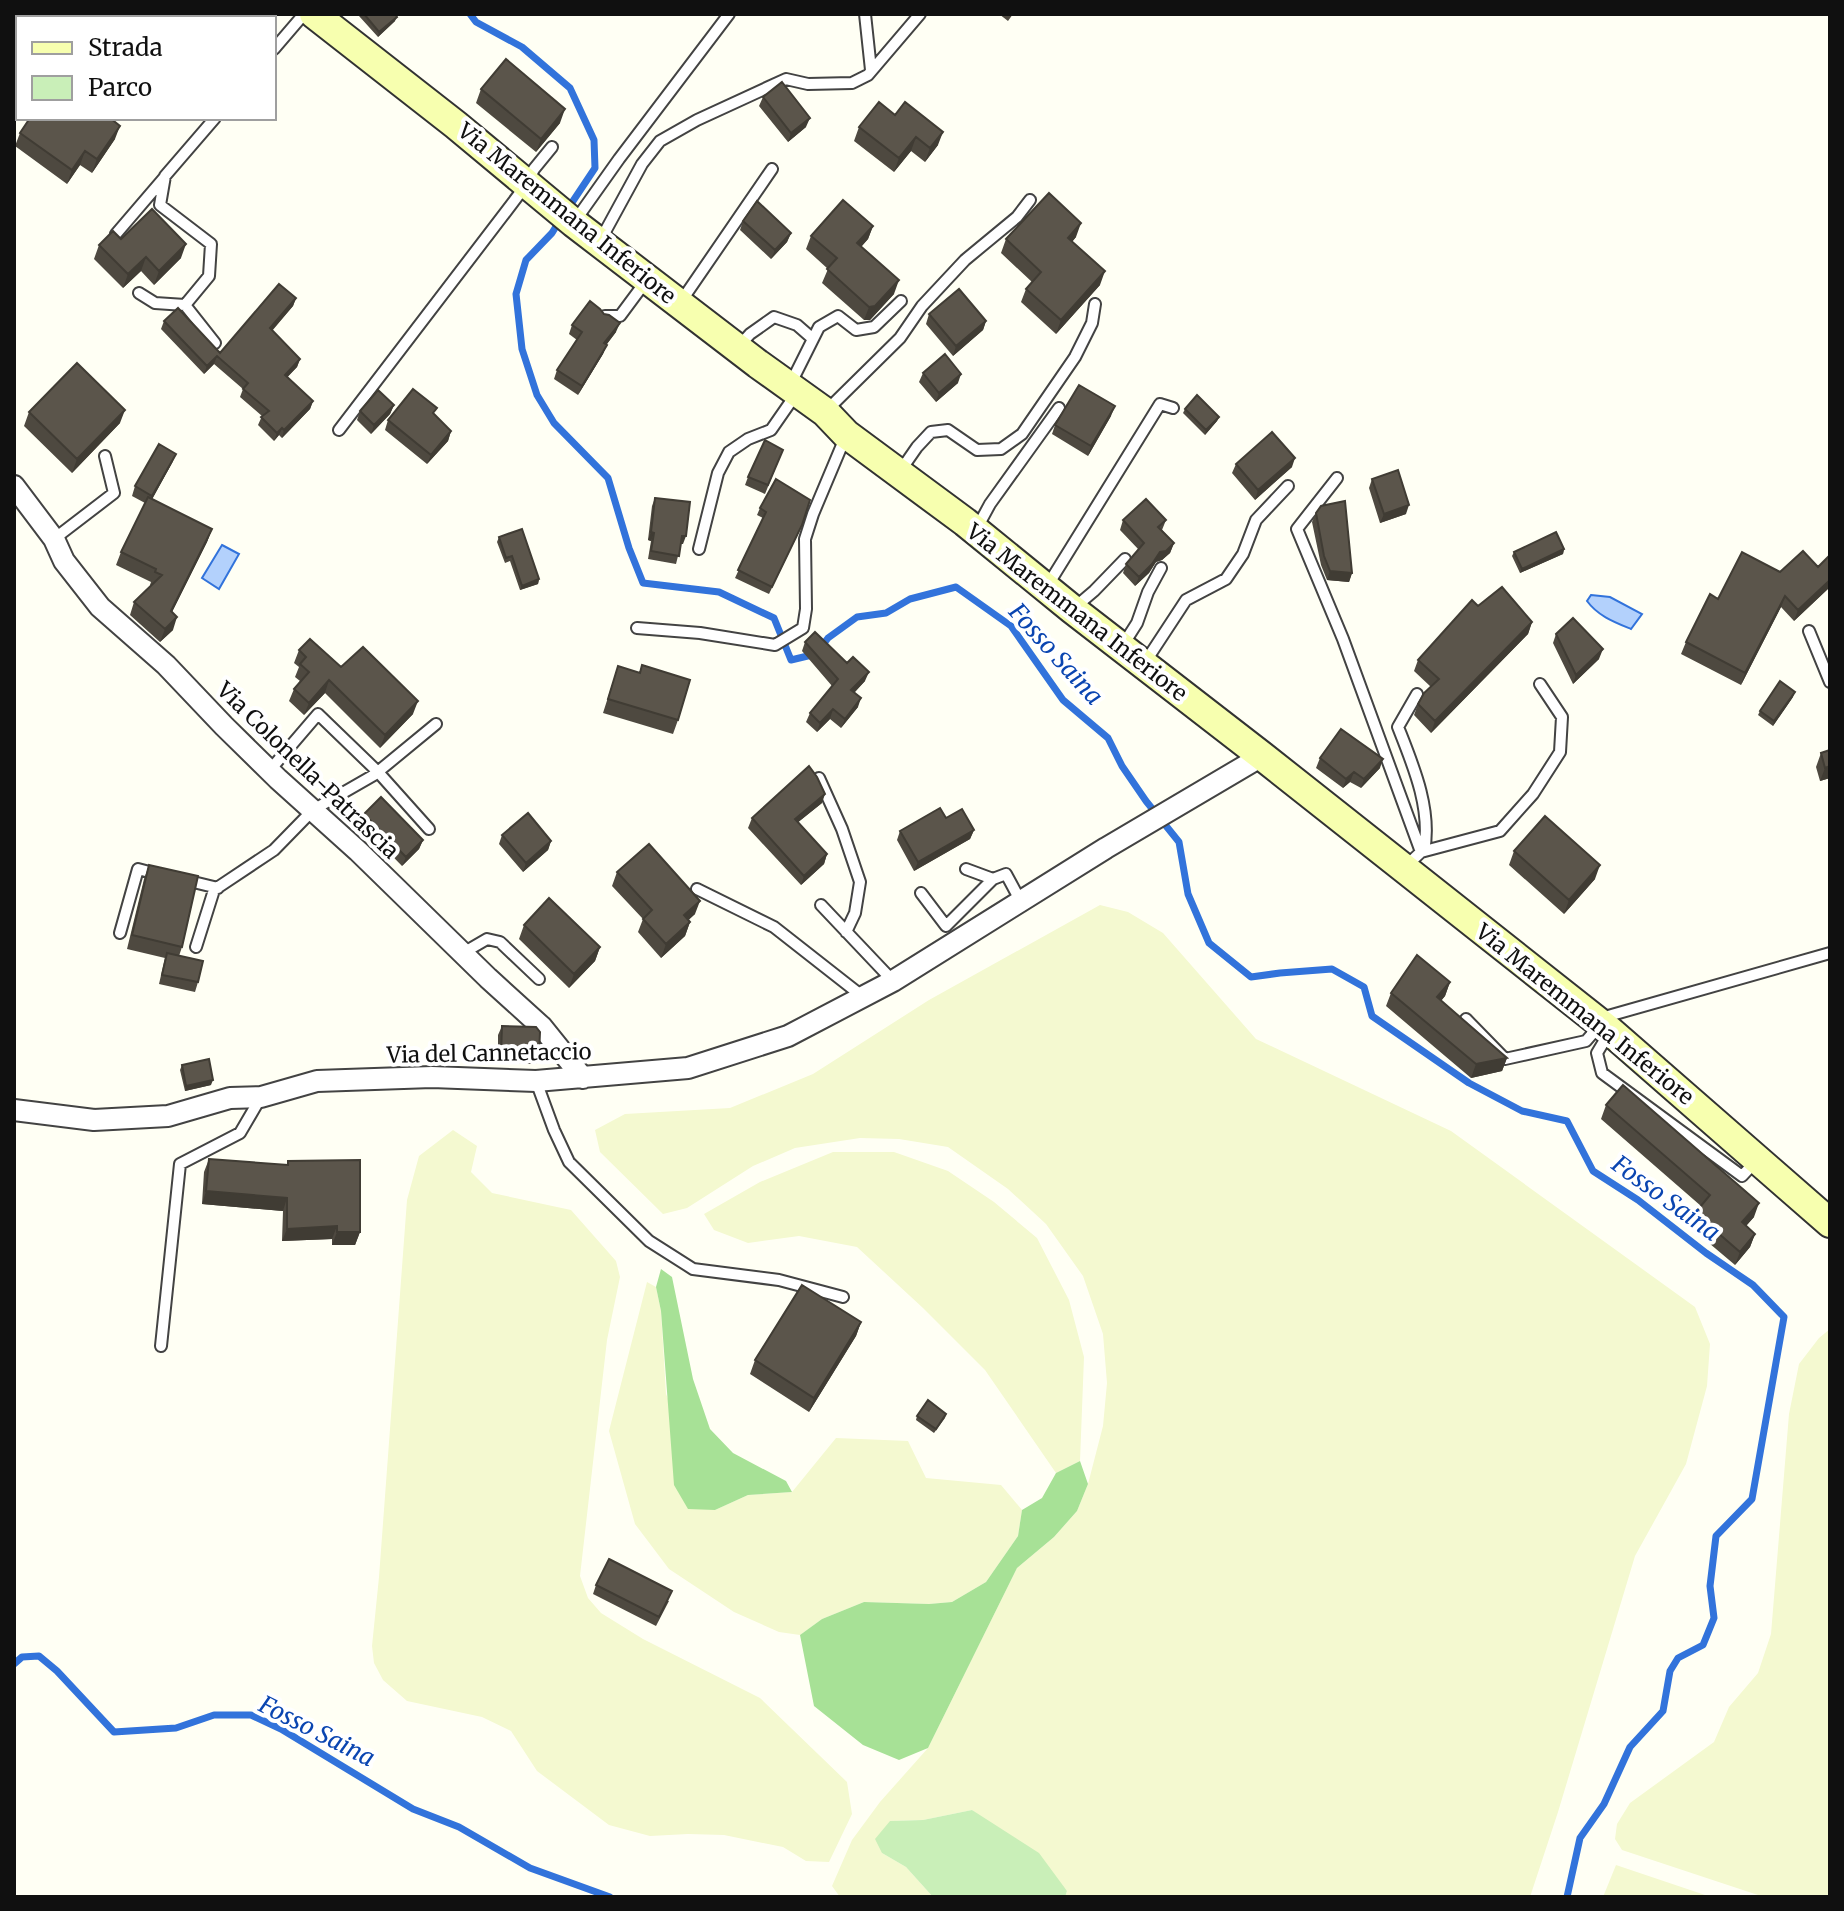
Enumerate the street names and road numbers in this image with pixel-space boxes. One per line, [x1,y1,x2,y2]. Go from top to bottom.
street label: Via Maremmana Inferiore [452,116,682,310]
street label: Via Maremmana Inferiore [960,516,1193,707]
street label: Via Colonella-Patrascia [210,675,405,864]
street label: Via Maremmana Inferiore [1470,917,1700,1111]
street label: Via del Cannetaccio [385,1037,592,1069]

